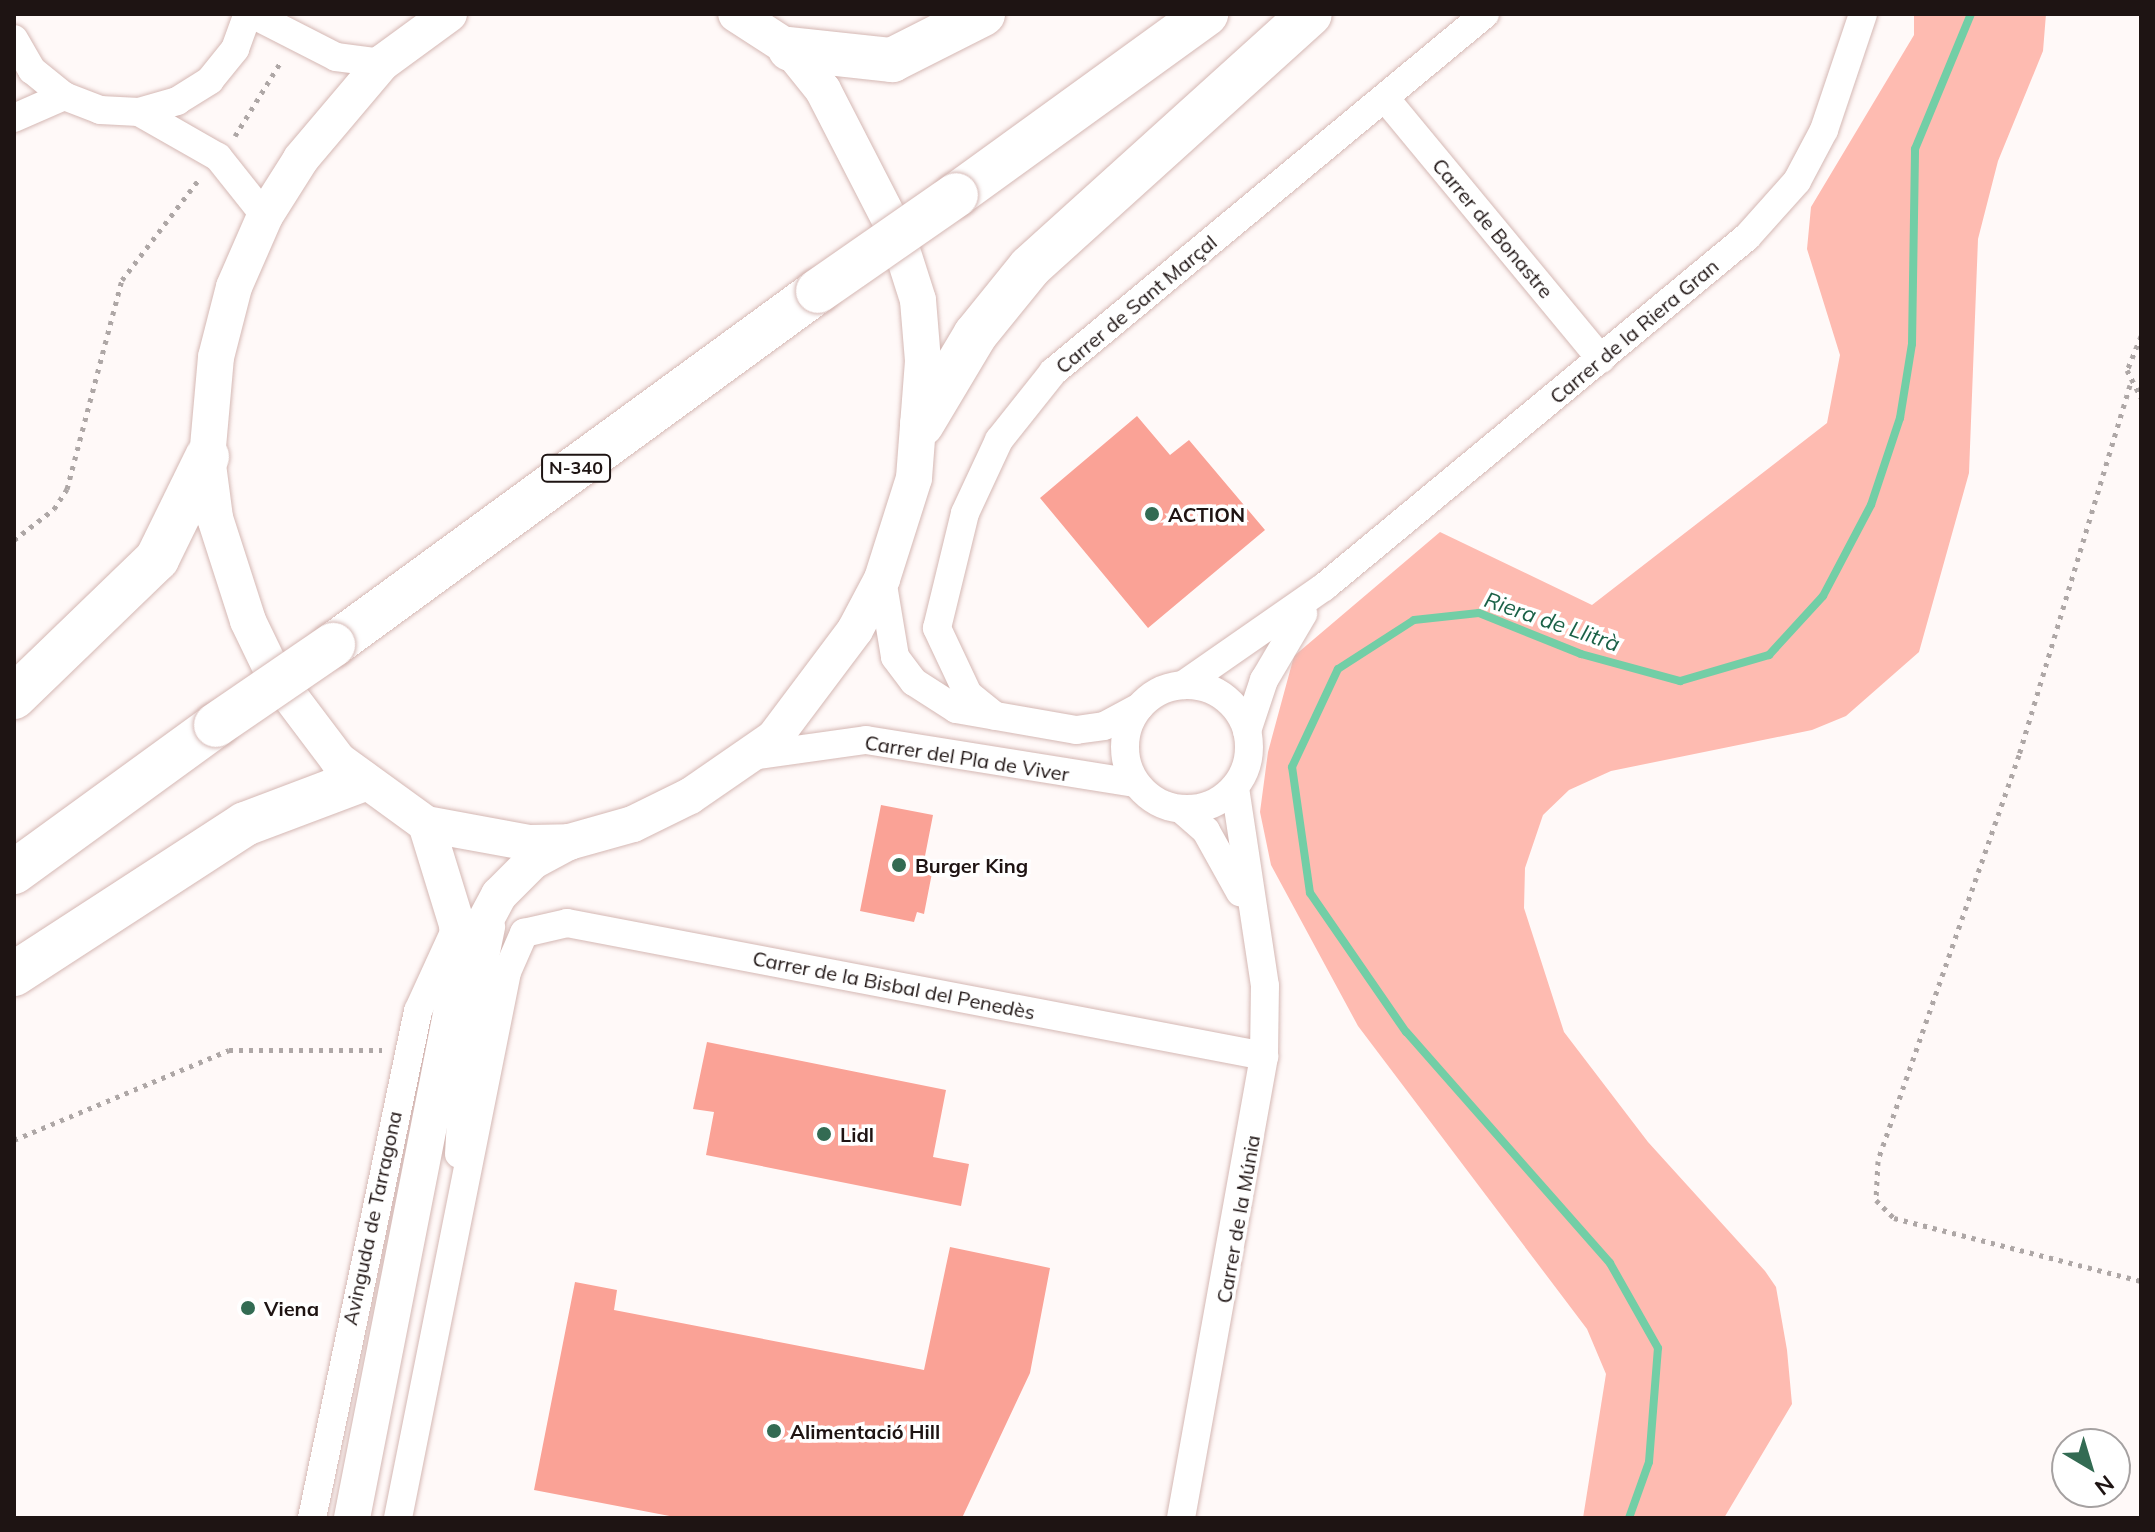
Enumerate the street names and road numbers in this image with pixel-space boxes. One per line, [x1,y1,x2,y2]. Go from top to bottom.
street label: Carrer de Bonastre [1428,153,1558,303]
street label: Carrer de Sant Marçal [1051,230,1221,378]
street label: Carrer de la Riera Gran [1545,253,1723,409]
road number: N-340 [540,454,612,482]
street label: Carrer del Pla de Viver [863,730,1071,786]
street label: Carrer de la Bisbal del Penedès [751,946,1037,1024]
street label: Avinguda de Tarragona [338,1109,406,1327]
street label: Carrer de la Múnia [1211,1133,1265,1305]

